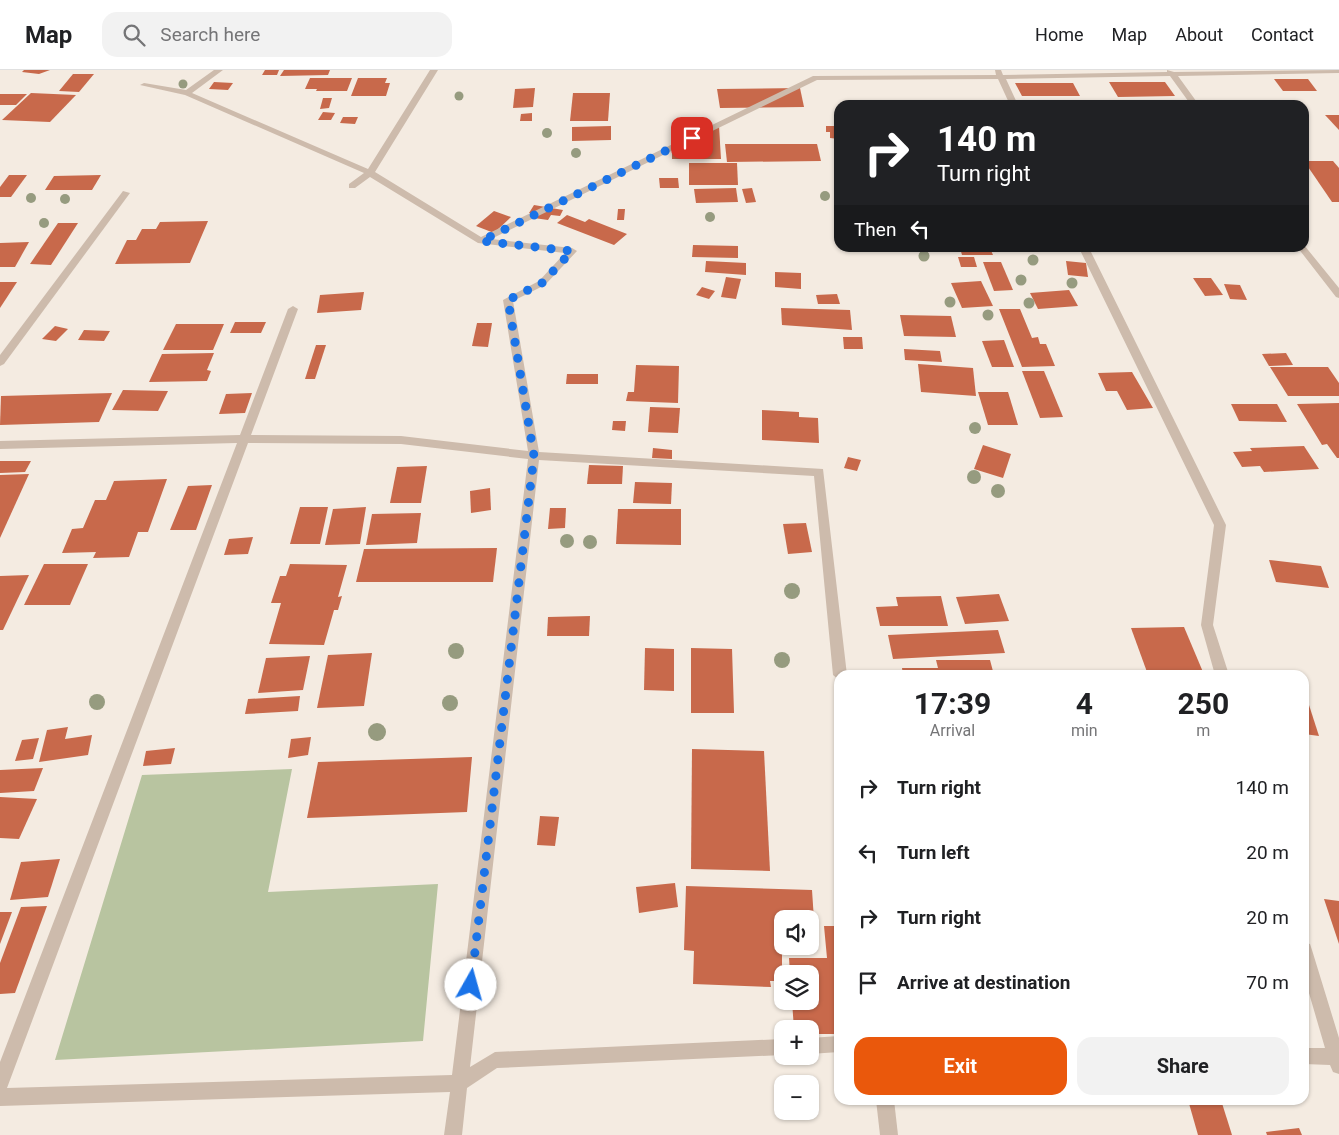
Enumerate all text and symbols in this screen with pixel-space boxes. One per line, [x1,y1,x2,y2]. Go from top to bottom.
search box [102,12,452,57]
text: Map [25,21,72,49]
icon: search [120,21,148,49]
text: Search here [160,23,260,46]
text: Home [1035,24,1084,45]
text: Map [1112,24,1147,45]
text: About [1175,24,1223,45]
text: Contact [1251,24,1314,45]
pin [671,117,713,159]
text: 140 m [937,119,1036,160]
icon: right [854,120,919,185]
icon: arrive [678,124,706,152]
text: Turn right [937,161,1031,186]
icon: left [906,215,934,243]
text: Then [854,218,896,241]
text: 17:39 [914,686,991,721]
text: 4 [1076,686,1093,721]
text: 250 [1178,686,1229,721]
text: Arrival [930,721,975,740]
text: min [1071,721,1098,740]
text: m [1196,721,1210,740]
icon: right [854,774,882,802]
text: Turn right [897,776,981,799]
text: 140 m [1236,776,1289,799]
icon: left [854,839,882,867]
text: Turn left [897,841,970,864]
text: 20 m [1246,841,1289,864]
icon: right [854,904,882,932]
text: Turn right [897,906,981,929]
text: 20 m [1246,906,1289,929]
map controls [774,910,819,1120]
button: sound [774,910,819,955]
position arrow [444,958,496,1010]
button: layers [774,965,819,1010]
icon: arrive [854,969,882,997]
text: Arrive at destination [897,971,1070,994]
text: 70 m [1246,971,1289,994]
button: + [774,1020,819,1065]
button: Exit [854,1037,1067,1095]
button: Share [1077,1037,1289,1095]
button: − [774,1075,819,1120]

